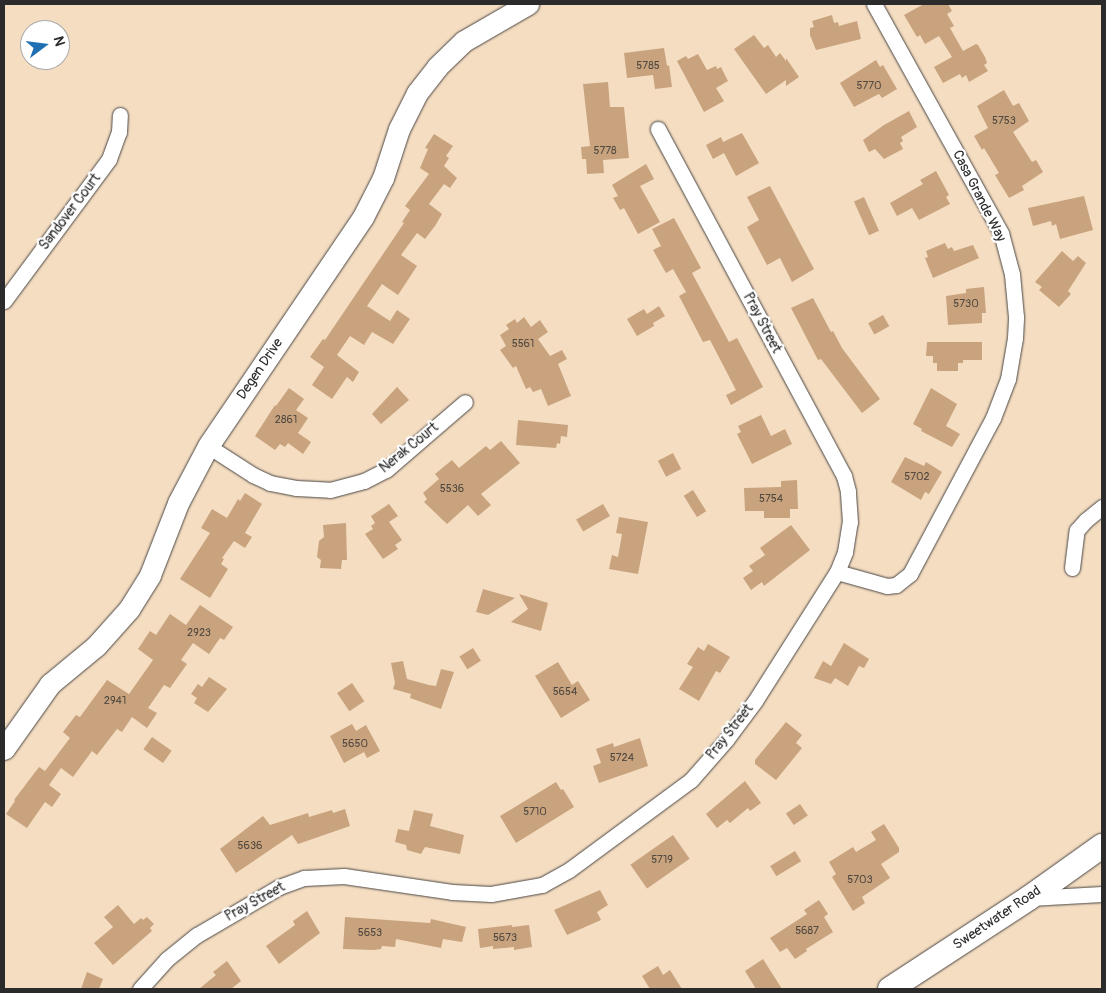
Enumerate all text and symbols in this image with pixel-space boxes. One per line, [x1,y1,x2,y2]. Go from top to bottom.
north arrow [20,20,70,70]
text: N [50,34,68,48]
house number: 5785 [636,59,660,73]
house number: 5770 [856,79,882,93]
house number: 5753 [992,114,1016,128]
house number: 5778 [593,144,617,158]
street label: Casa Grande Way [949,147,1009,245]
street label: Sandover Court [36,170,104,254]
street label: Pray Street [739,290,785,356]
house number: 5730 [953,297,979,311]
street label: Degen Drive [233,335,287,403]
house number: 5561 [512,337,534,351]
house number: 2861 [275,413,297,427]
street label: Nerak Court [376,419,442,477]
house number: 5702 [904,470,930,484]
house number: 5536 [440,482,464,496]
house number: 5754 [759,492,783,506]
house number: 2923 [187,626,211,640]
house number: 5654 [553,685,577,699]
house number: 2941 [104,694,126,708]
street label: Pray Street [703,701,757,763]
house number: 5650 [342,737,368,751]
house number: 5724 [610,751,634,765]
house number: 5710 [523,805,547,819]
house number: 5636 [238,839,262,853]
house number: 5719 [651,853,673,867]
house number: 5703 [847,873,873,887]
street label: Pray Street [222,879,288,925]
street label: Sweetwater Road [950,882,1044,954]
house number: 5687 [795,924,819,938]
house number: 5653 [358,926,382,940]
house number: 5673 [493,931,517,945]

